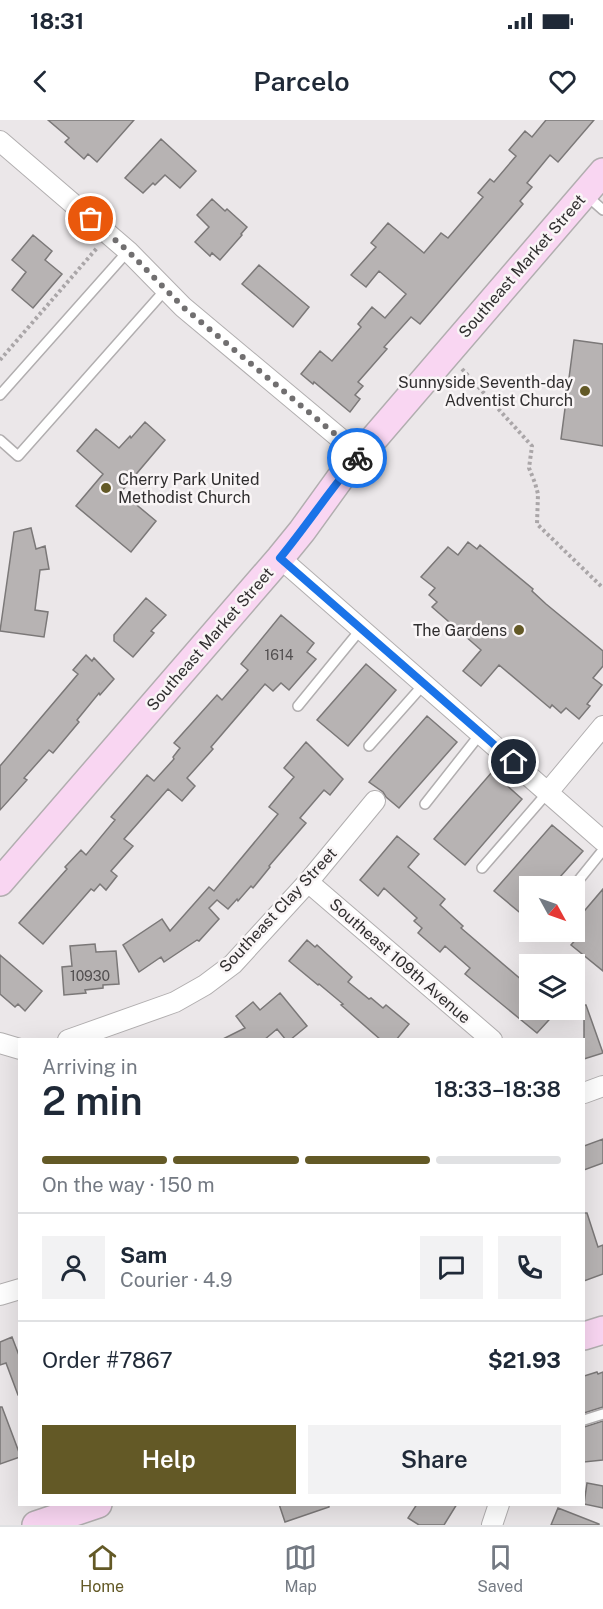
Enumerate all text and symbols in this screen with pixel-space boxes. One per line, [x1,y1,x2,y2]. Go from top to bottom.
text: 18:31 [30,8,84,34]
icon: back [24,65,57,98]
text: Parcelo [253,65,350,97]
icon: heart [546,65,579,98]
street label: Southeast Market Street [455,190,589,342]
pin [65,193,116,244]
icon: bag [74,202,107,235]
place label: Sunnyside Seventh-day Adventist Church [398,373,573,410]
marker: Sunnyside Seventh-day Adventist Church [578,384,592,398]
courier [327,428,387,488]
icon: bike [341,442,374,475]
place label: Cherry Park United Methodist Church [118,470,259,507]
marker: Cherry Park United Methodist Church [99,481,113,495]
street label: Southeast Market Street [143,563,277,715]
place label: The Gardens [413,621,507,640]
marker: The Gardens [512,623,526,637]
house number: 1614 [265,647,294,663]
pin [488,736,539,787]
icon: home [497,745,530,778]
street label: Southeast Clay Street [215,844,341,976]
north arrow [519,876,585,942]
map controls [519,876,585,1020]
street label: Southeast 109th Avenue [326,895,474,1027]
button: layers [519,954,585,1020]
house number: 10930 [70,968,110,984]
text: Arriving in [42,1055,137,1079]
text: 18:33–18:38 [434,1076,561,1102]
text: 2 min [42,1078,143,1124]
text: On the way · 150 m [42,1173,214,1197]
button: person [42,1236,105,1299]
button: chat [420,1236,483,1299]
button: phone [498,1236,561,1299]
text: Sam [120,1242,167,1268]
text: Courier · 4.9 [120,1268,232,1292]
text: Order #7867 [42,1347,173,1373]
text: $21.93 [488,1347,561,1373]
button: Help [42,1425,296,1494]
button: Share [308,1425,561,1494]
tab: Home [80,1541,124,1596]
tab: Map [284,1541,317,1596]
tab: Saved [477,1541,523,1596]

